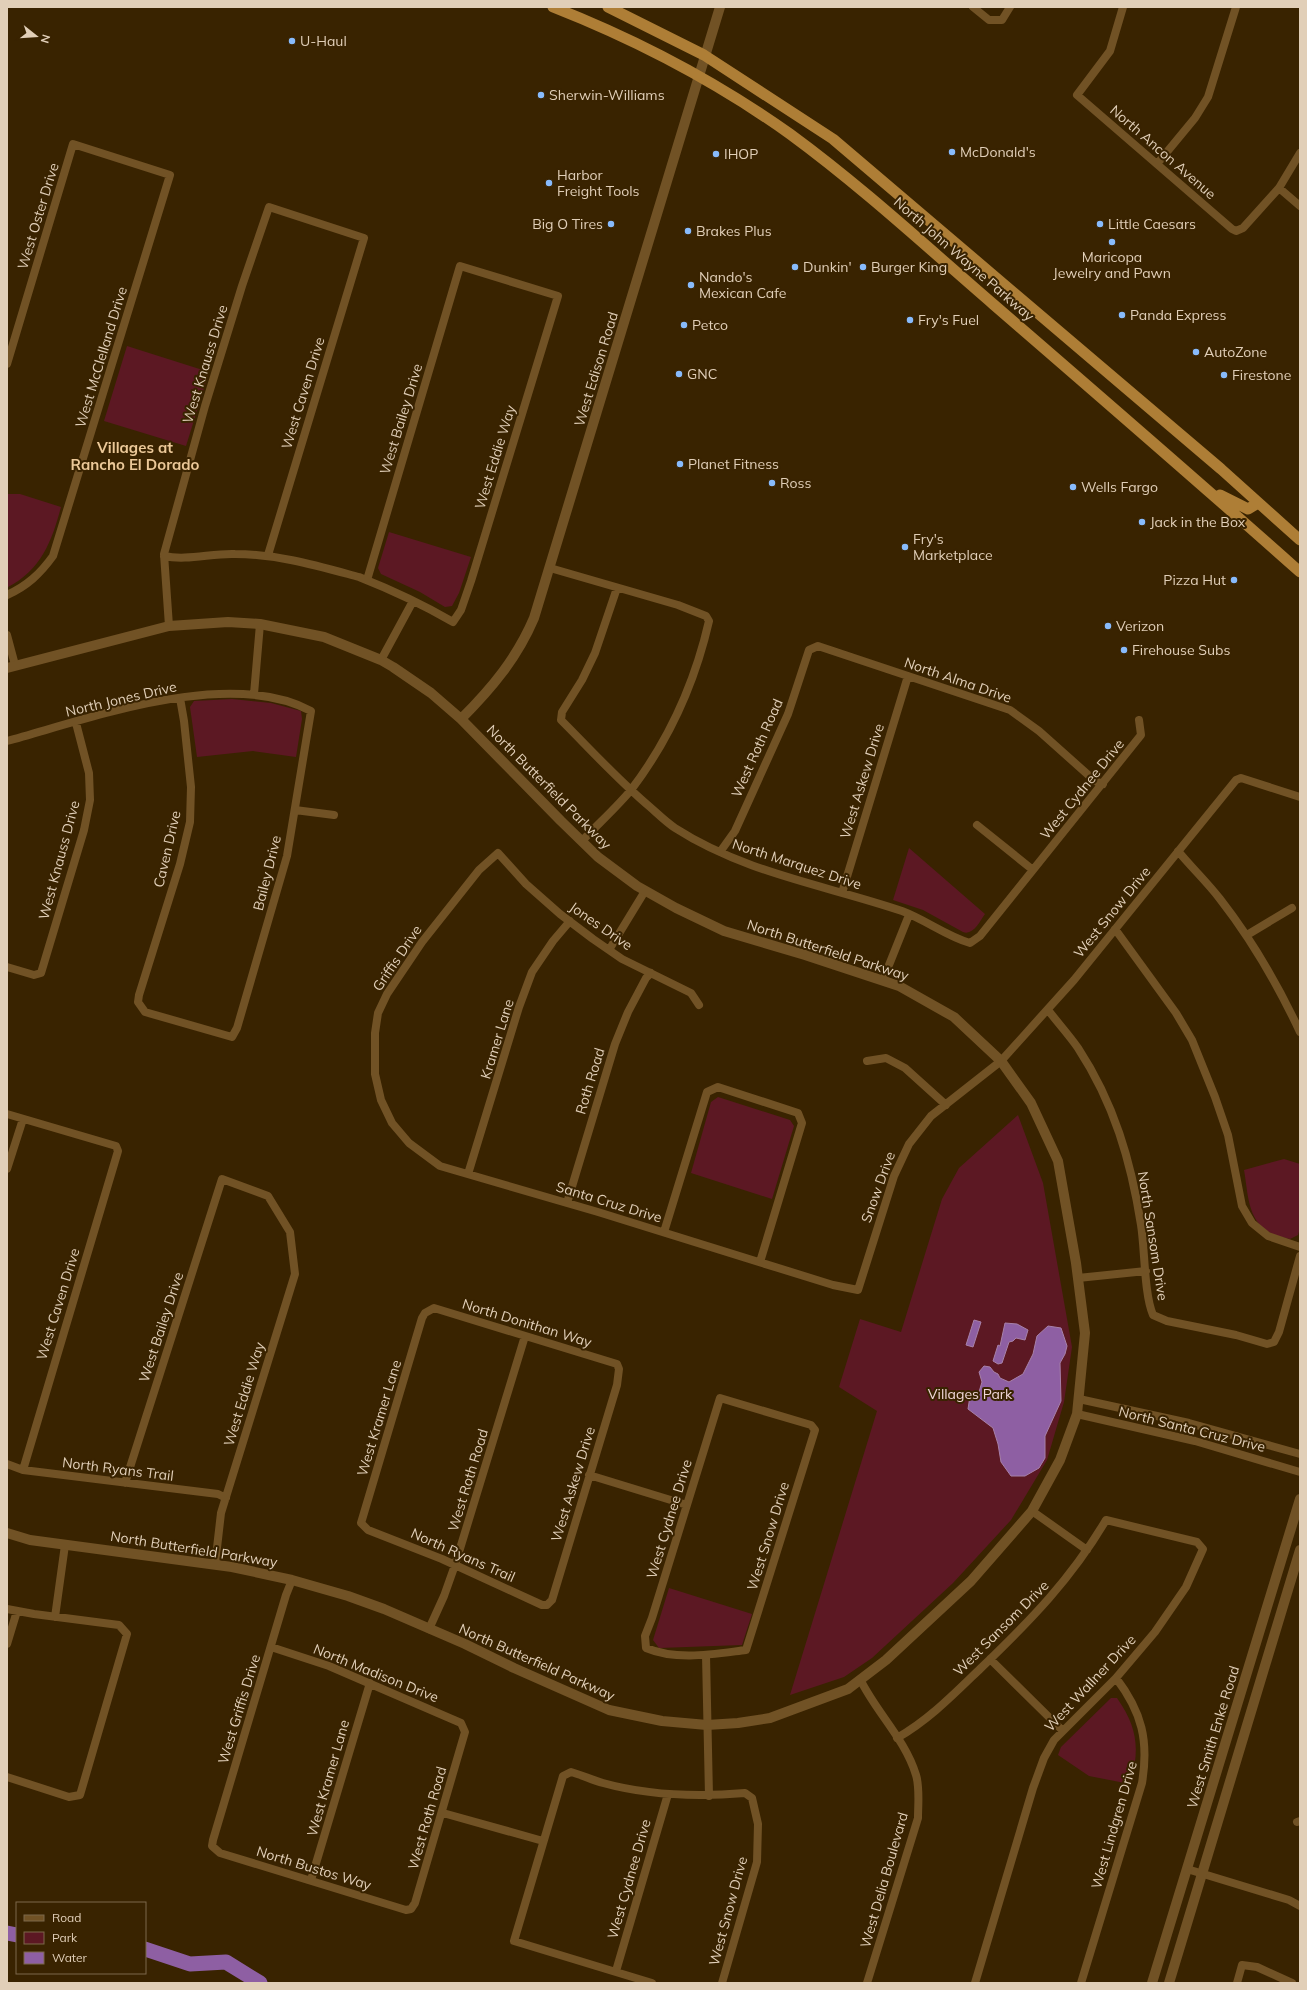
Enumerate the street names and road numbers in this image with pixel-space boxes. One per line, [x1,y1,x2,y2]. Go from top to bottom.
street label: North Ancon Avenue [1106,101,1220,203]
street label: West Oster Drive [13,161,63,271]
street label: North John Wayne Parkway [890,193,1038,325]
street label: West McClelland Drive [71,284,131,430]
street label: West Knauss Drive [178,303,232,425]
street label: West Edison Road [570,310,622,428]
street label: West Caven Drive [277,335,329,451]
street label: West Bailey Drive [376,361,426,477]
street label: West Eddie Way [471,402,520,511]
street label: North Alma Drive [902,653,1014,707]
street label: North Jones Drive [64,677,178,721]
street label: West Roth Road [727,696,787,800]
street label: North Butterfield Parkway [483,721,615,853]
street label: West Askew Drive [836,721,888,841]
street label: West Cydnee Drive [1036,735,1128,843]
street label: West Knauss Drive [34,798,84,922]
street label: Caven Drive [149,809,185,889]
street label: Bailey Drive [249,833,285,913]
street label: North Marquez Drive [730,835,864,893]
street label: West Snow Drive [1070,863,1154,961]
street label: Jones Drive [566,898,636,954]
street label: North Butterfield Parkway [745,915,912,985]
street label: Griffis Drive [368,922,426,994]
street label: Kramer Lane [476,997,518,1081]
street label: Roth Road [571,1046,609,1116]
street label: Snow Drive [857,1149,899,1225]
street label: North Sansom Drive [1134,1170,1172,1302]
street label: Santa Cruz Drive [554,1177,664,1227]
street label: West Caven Drive [32,1246,84,1362]
street label: West Bailey Drive [135,1270,187,1384]
street label: North Donithan Way [460,1295,595,1351]
street label: West Eddie Way [220,1339,269,1448]
street label: West Kramer Lane [353,1358,405,1478]
street label: North Santa Cruz Drive [1117,1402,1267,1456]
street label: West Askew Drive [547,1424,599,1544]
street label: West Roth Road [444,1427,492,1533]
street label: North Ryans Trail [61,1453,175,1485]
street label: West Cydnee Drive [642,1457,696,1581]
street label: West Snow Drive [743,1480,793,1592]
street label: North Ryans Trail [408,1524,518,1586]
street label: North Butterfield Parkway [109,1527,279,1571]
street label: West Sansom Drive [949,1576,1053,1680]
street label: North Butterfield Parkway [456,1619,618,1705]
street label: West Wallner Drive [1040,1631,1140,1735]
street label: North Madison Drive [311,1640,441,1706]
street label: West Griffis Drive [214,1652,264,1766]
street label: West Smith Enke Road [1183,1664,1243,1810]
street label: West Kramer Lane [303,1718,353,1838]
street label: West Lindgren Drive [1087,1759,1141,1891]
street label: West Roth Road [404,1764,450,1872]
street label: West Delia Boulevard [856,1810,912,1950]
street label: West Cydnee Drive [603,1817,655,1941]
street label: North Bustos Way [254,1842,374,1894]
street label: West Snow Drive [705,1854,751,1968]

